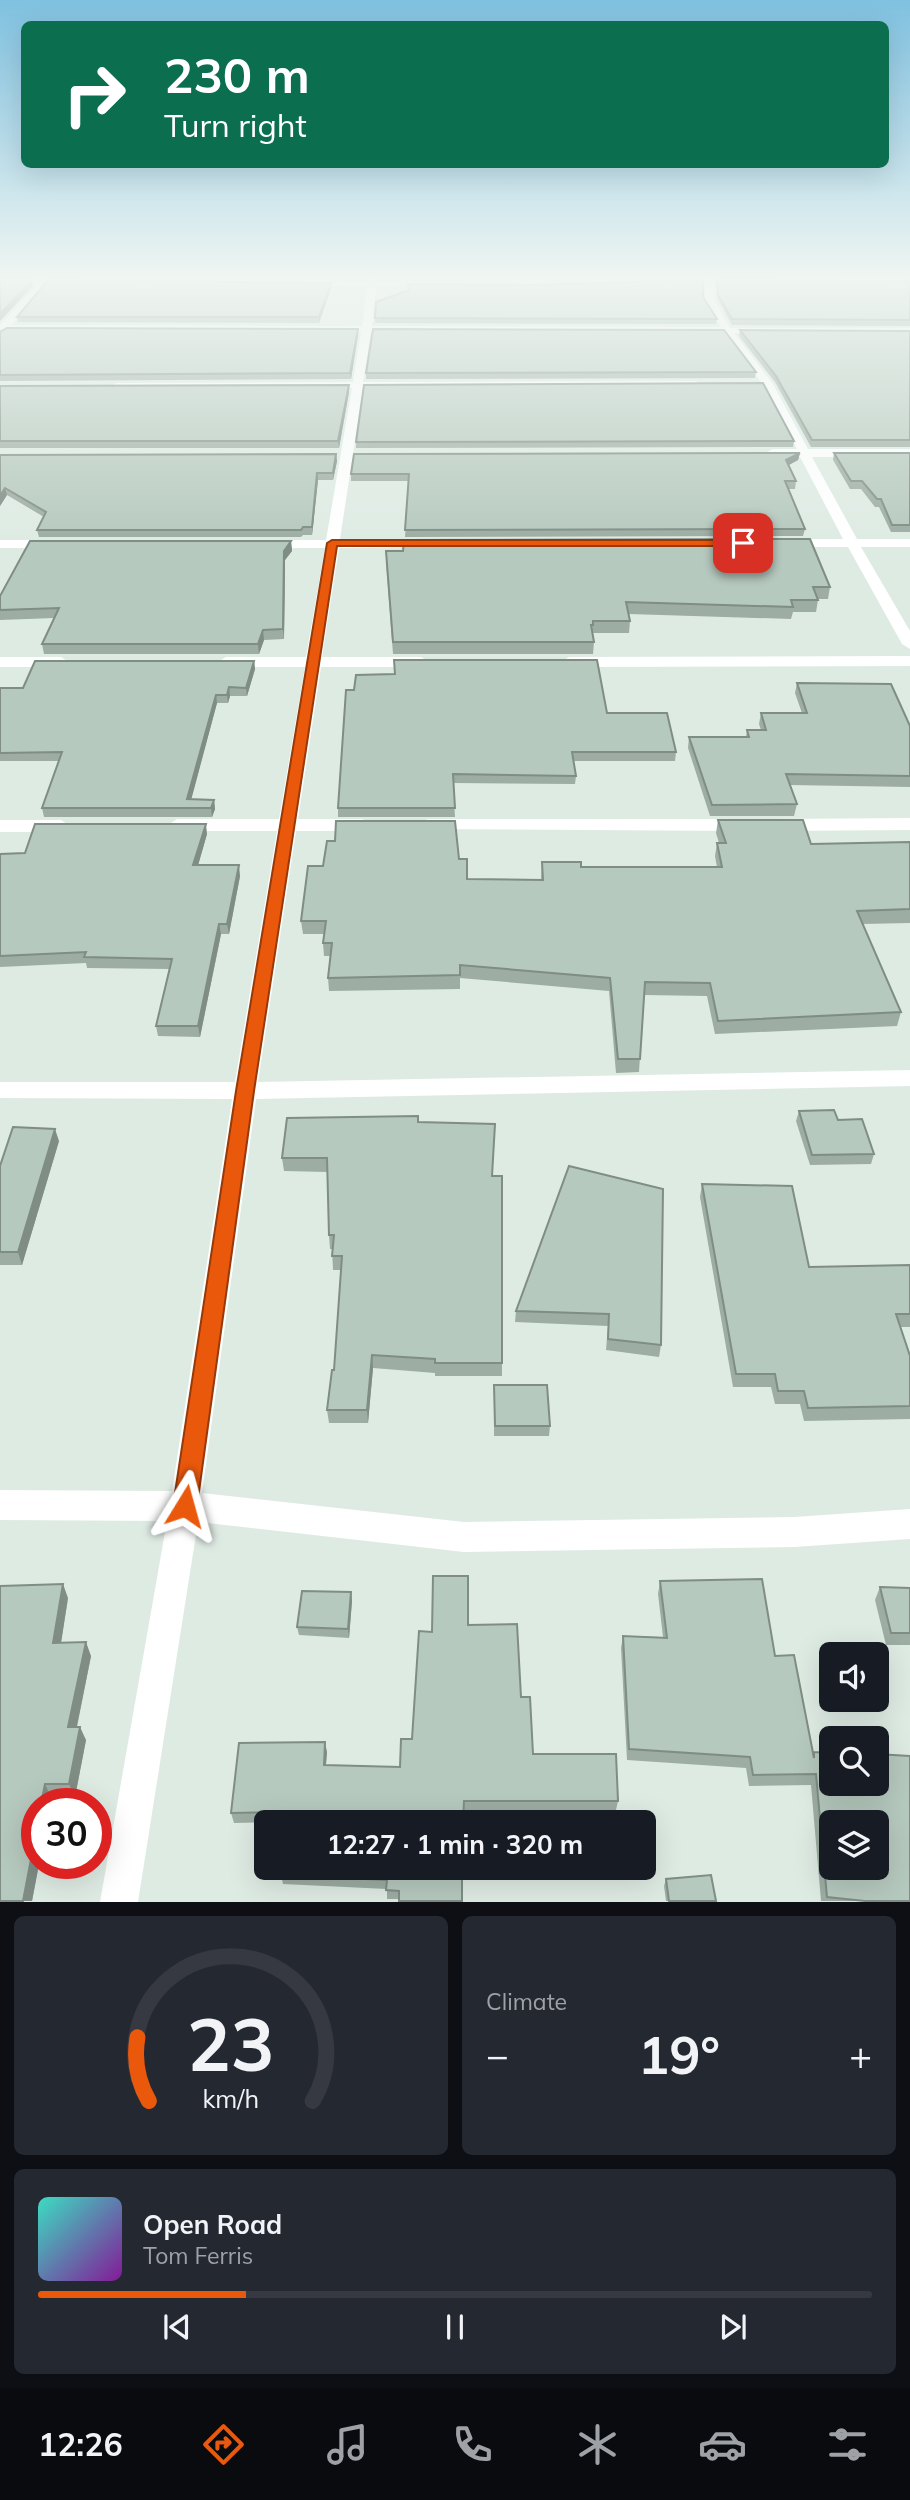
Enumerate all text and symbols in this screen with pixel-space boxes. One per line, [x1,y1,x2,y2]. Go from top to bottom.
text: 230 m [164,44,310,105]
icon: right [49,49,140,140]
text: Turn right [164,105,307,145]
pin [713,513,773,573]
icon: arrive [724,524,762,562]
position arrow [148,1469,222,1543]
map controls [819,1642,889,1880]
button: sound [819,1642,889,1712]
button: search [819,1726,889,1796]
speed limit sign: 30 [21,1788,112,1879]
button: layers [819,1810,889,1880]
text: 12:27 · 1 min · 320 m [327,1828,583,1861]
text: Climate [486,1987,567,2016]
text: 23 [187,1999,275,2090]
text: 19° [638,2022,720,2087]
text: − [486,2031,509,2079]
text: + [849,2031,872,2079]
text: km/h [203,2083,259,2114]
text: Open Road [143,2208,282,2241]
text: Tom Ferris [143,2241,253,2270]
icon: previous [158,2308,196,2346]
icon: pause [436,2308,474,2346]
icon: next [714,2308,752,2346]
icon: directions [199,2420,248,2469]
icon: music [323,2420,372,2469]
icon: phone [448,2420,497,2469]
icon: climate [573,2420,622,2469]
icon: car [698,2420,747,2469]
icon: filters [823,2420,872,2469]
text: 12:26 [38,2424,123,2464]

